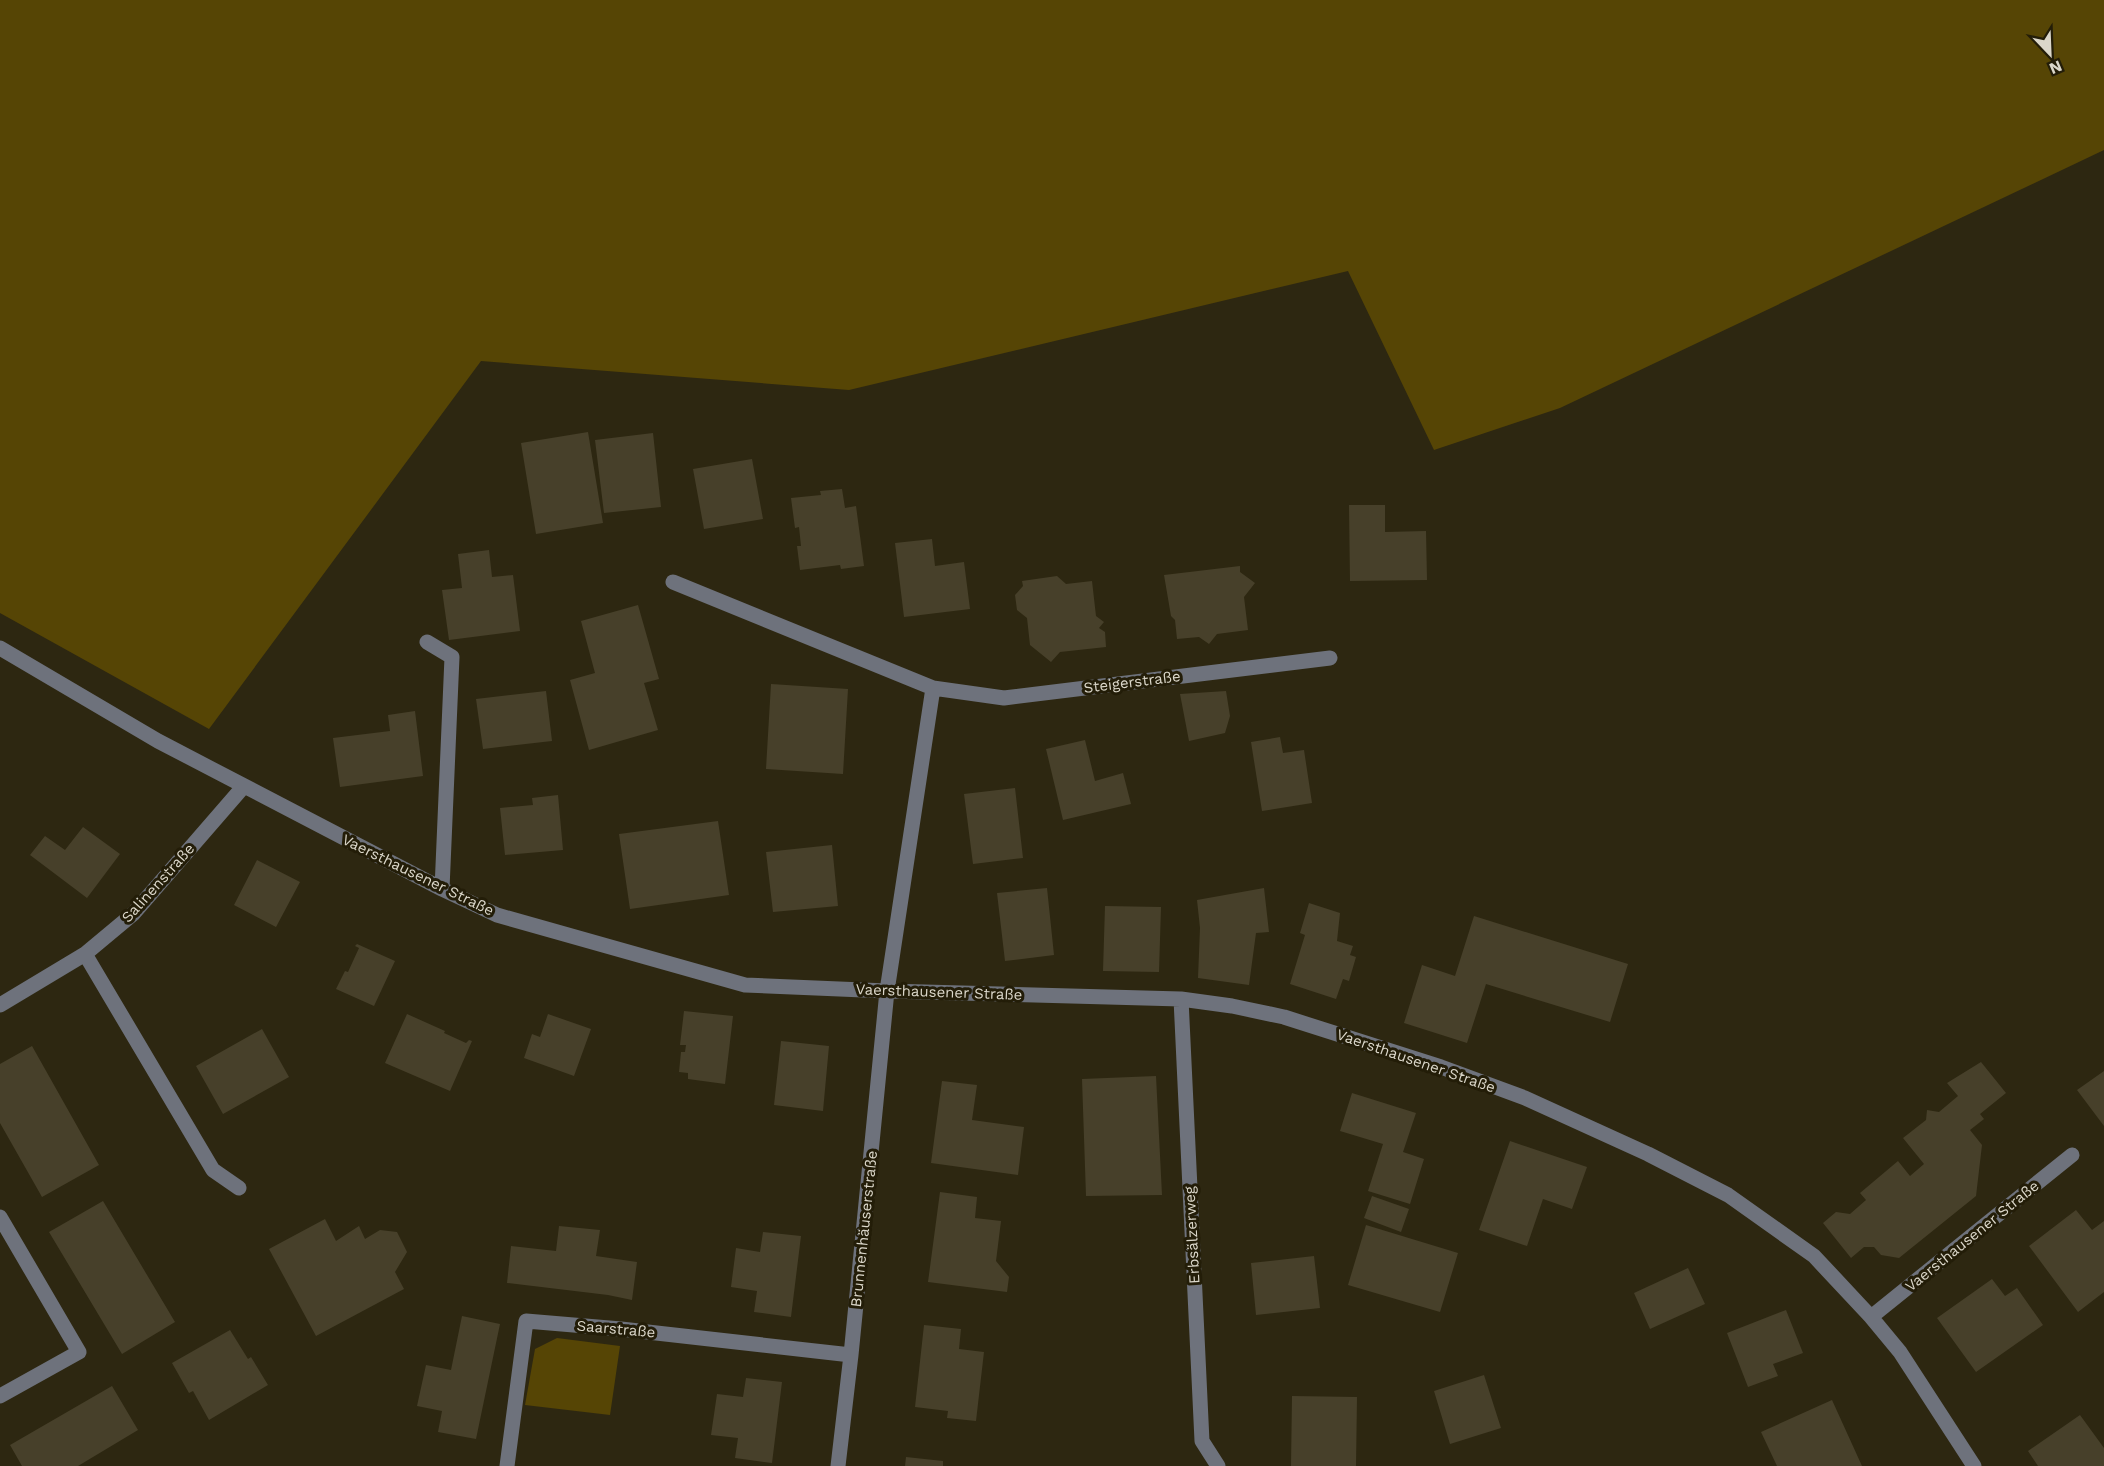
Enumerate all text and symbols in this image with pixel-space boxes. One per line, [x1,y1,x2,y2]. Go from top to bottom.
north arrow [2020,24,2080,84]
text: N [2046,56,2065,78]
street label: Steigerstraße [1083,667,1181,697]
street label: Vaersthausener Straße [339,830,497,920]
street label: Salinenstraße [118,840,198,926]
street label: Vaersthausener Straße [855,980,1023,1004]
street label: Vaersthausener Straße [1334,1025,1498,1097]
street label: Brunnenhäuserstraße [847,1150,881,1308]
street label: Vaersthausener Straße [1902,1177,2042,1295]
street label: Erbsälzerweg [1180,1186,1204,1284]
street label: Saarstraße [576,1317,656,1341]

